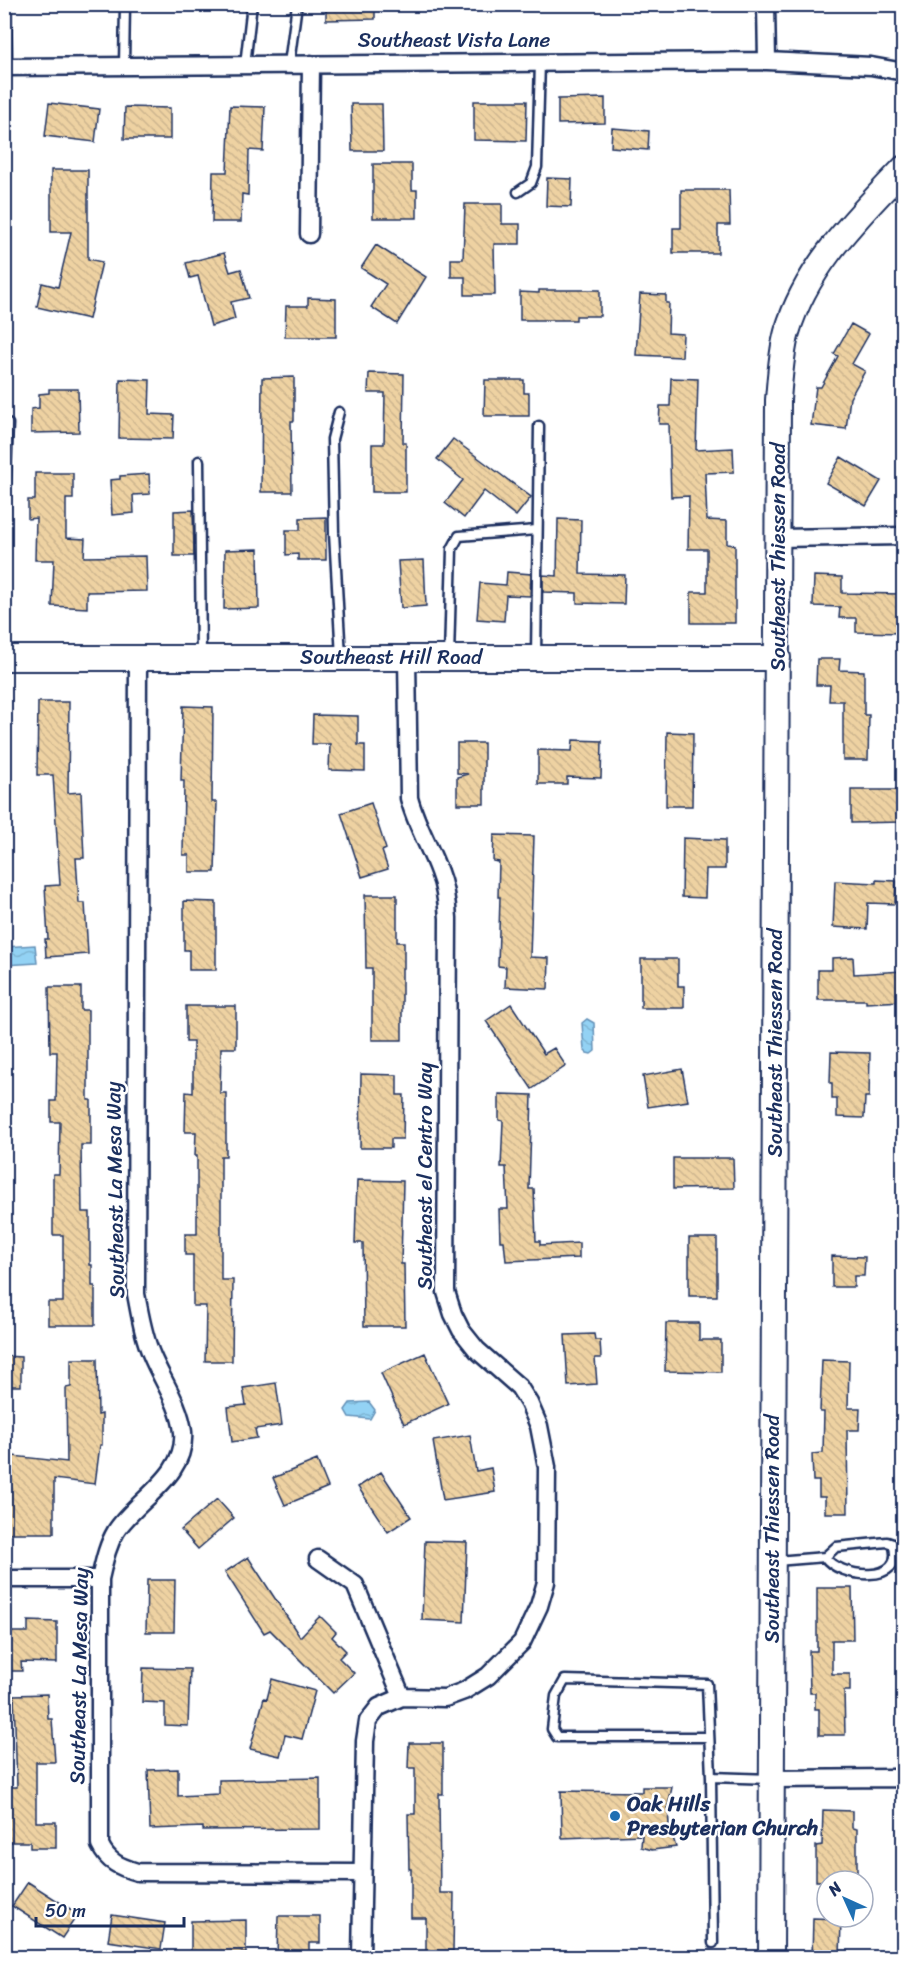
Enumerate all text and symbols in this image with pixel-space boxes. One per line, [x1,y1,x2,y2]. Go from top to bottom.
street label: Southeast Vista Lane [358,21,551,59]
street label: Southeast Thiessen Road [759,441,797,671]
street label: Southeast Hill Road [300,638,484,676]
street label: Southeast Thiessen Road [756,927,794,1157]
street label: Southeast el Centro Way [406,1062,444,1290]
street label: Southeast La Mesa Way [94,1081,136,1299]
street label: Southeast Thiessen Road [753,1413,791,1643]
street label: Southeast La Mesa Way [58,1567,100,1785]
place label: Oak Hills Presbyterian Church [627,1785,818,1847]
marker: Oak Hills Presbyterian Church [608,1809,622,1823]
north arrow [815,1869,875,1929]
text: N [820,1874,850,1904]
scale bar [36,1890,184,1928]
text: 50 m [45,1895,86,1927]

